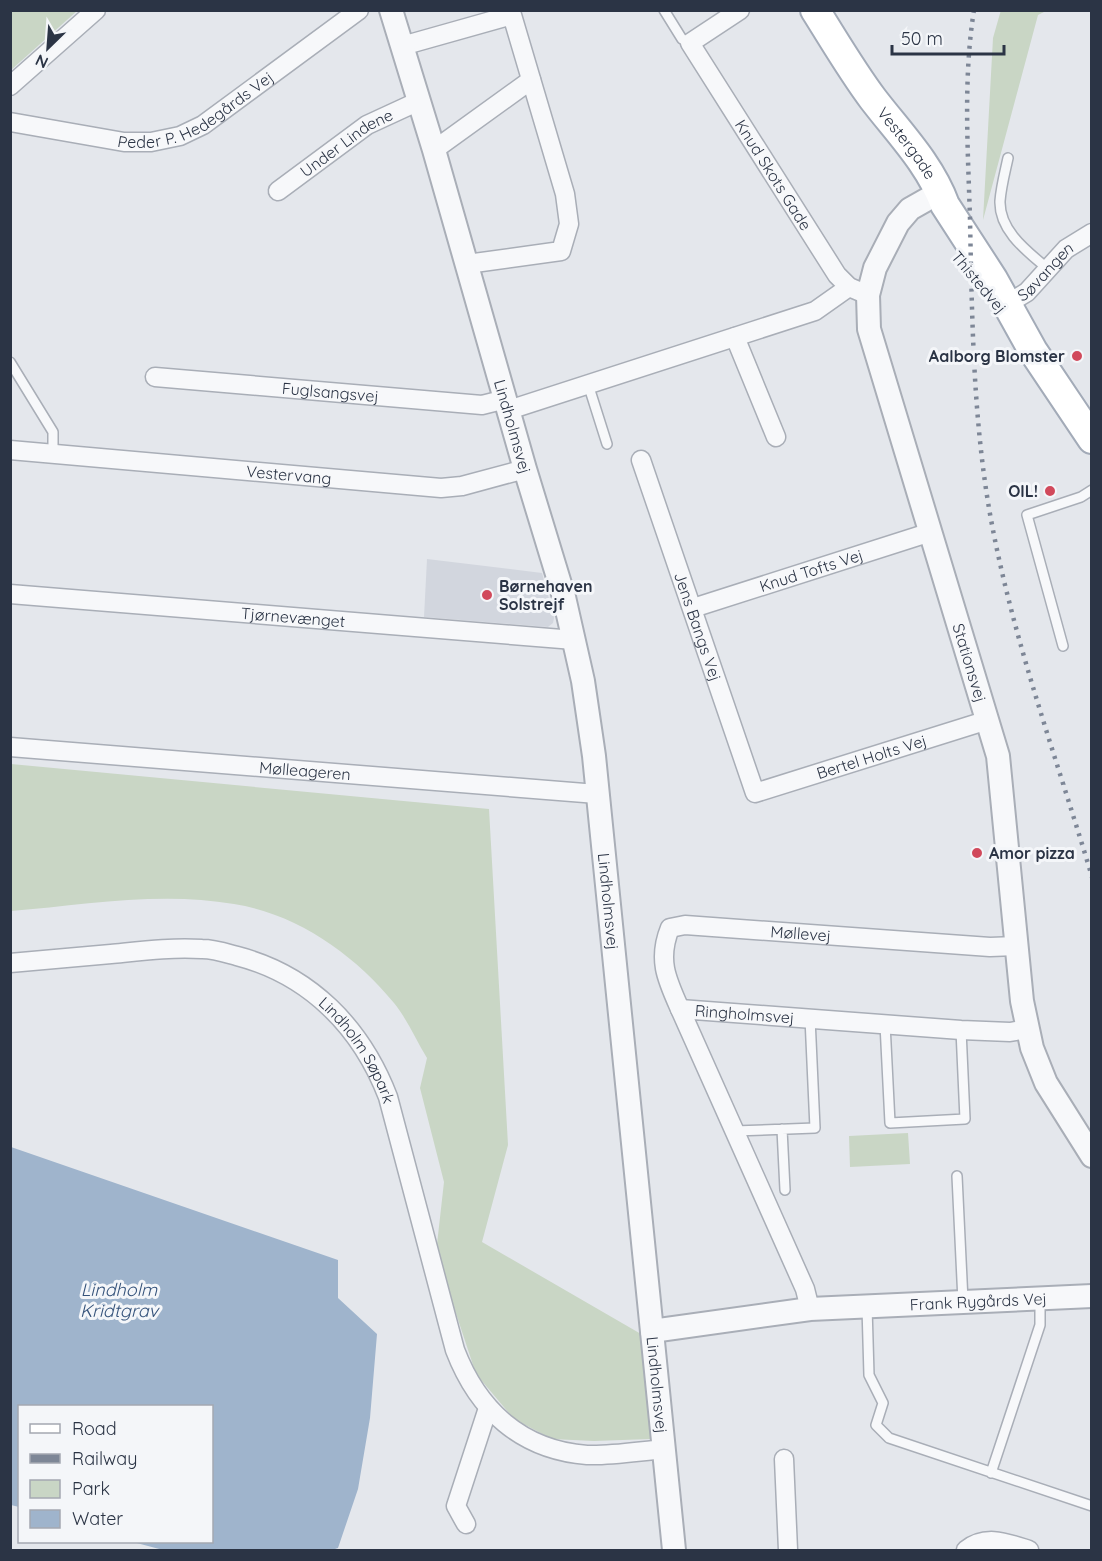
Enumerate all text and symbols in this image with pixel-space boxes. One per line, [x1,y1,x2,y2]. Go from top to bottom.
north arrow [18,18,78,78]
scale bar [892,18,1004,56]
text: 50 m [901,27,943,50]
text: N [32,50,51,73]
street label: Peder P. Hedegårds Vej [116,67,277,152]
street label: Vestergade [873,103,941,183]
street label: Under Lindene [296,104,396,181]
street label: Knud Skots Gade [731,116,816,234]
street label: Søvangen [1014,237,1077,305]
street label: Thistedvej [947,247,1011,317]
place label: Aalborg Blomster [929,346,1065,366]
marker: Aalborg Blomster [1070,349,1084,363]
street label: Lindholmsvej [490,377,536,476]
street label: Fuglsangsvej [281,378,380,406]
street label: Vestervang [245,461,332,488]
place label: OIL! [1008,481,1038,501]
marker: OIL! [1043,484,1057,498]
street label: Knud Tofts Vej [757,544,865,596]
street label: Jens Bangs Vej [670,569,726,684]
place label: Børnehaven Solstrejf [499,576,593,614]
marker: Børnehaven Solstrejf [480,588,494,602]
street label: Tjørnevænget [240,603,346,631]
street label: Stationsvej [949,621,991,705]
street label: Bertel Holts Vej [814,730,929,783]
street label: Mølleageren [259,757,352,784]
place label: Amor pizza [989,843,1075,863]
marker: Amor pizza [970,846,984,860]
street label: Lindholmsvej [594,852,623,951]
street label: Møllevej [770,921,832,946]
street label: Lindholm Søpark [315,992,399,1106]
street label: Ringholmsvej [694,1000,795,1028]
water label: Lindholm Kridtgrav [80,1278,160,1322]
street label: Frank Rygårds Vej [909,1288,1047,1314]
street label: Lindholmsvej [643,1336,672,1434]
legend [18,1405,213,1543]
text: Road [72,1417,117,1440]
text: Railway [72,1447,138,1470]
text: Park [72,1477,110,1500]
text: Water [72,1507,123,1530]

